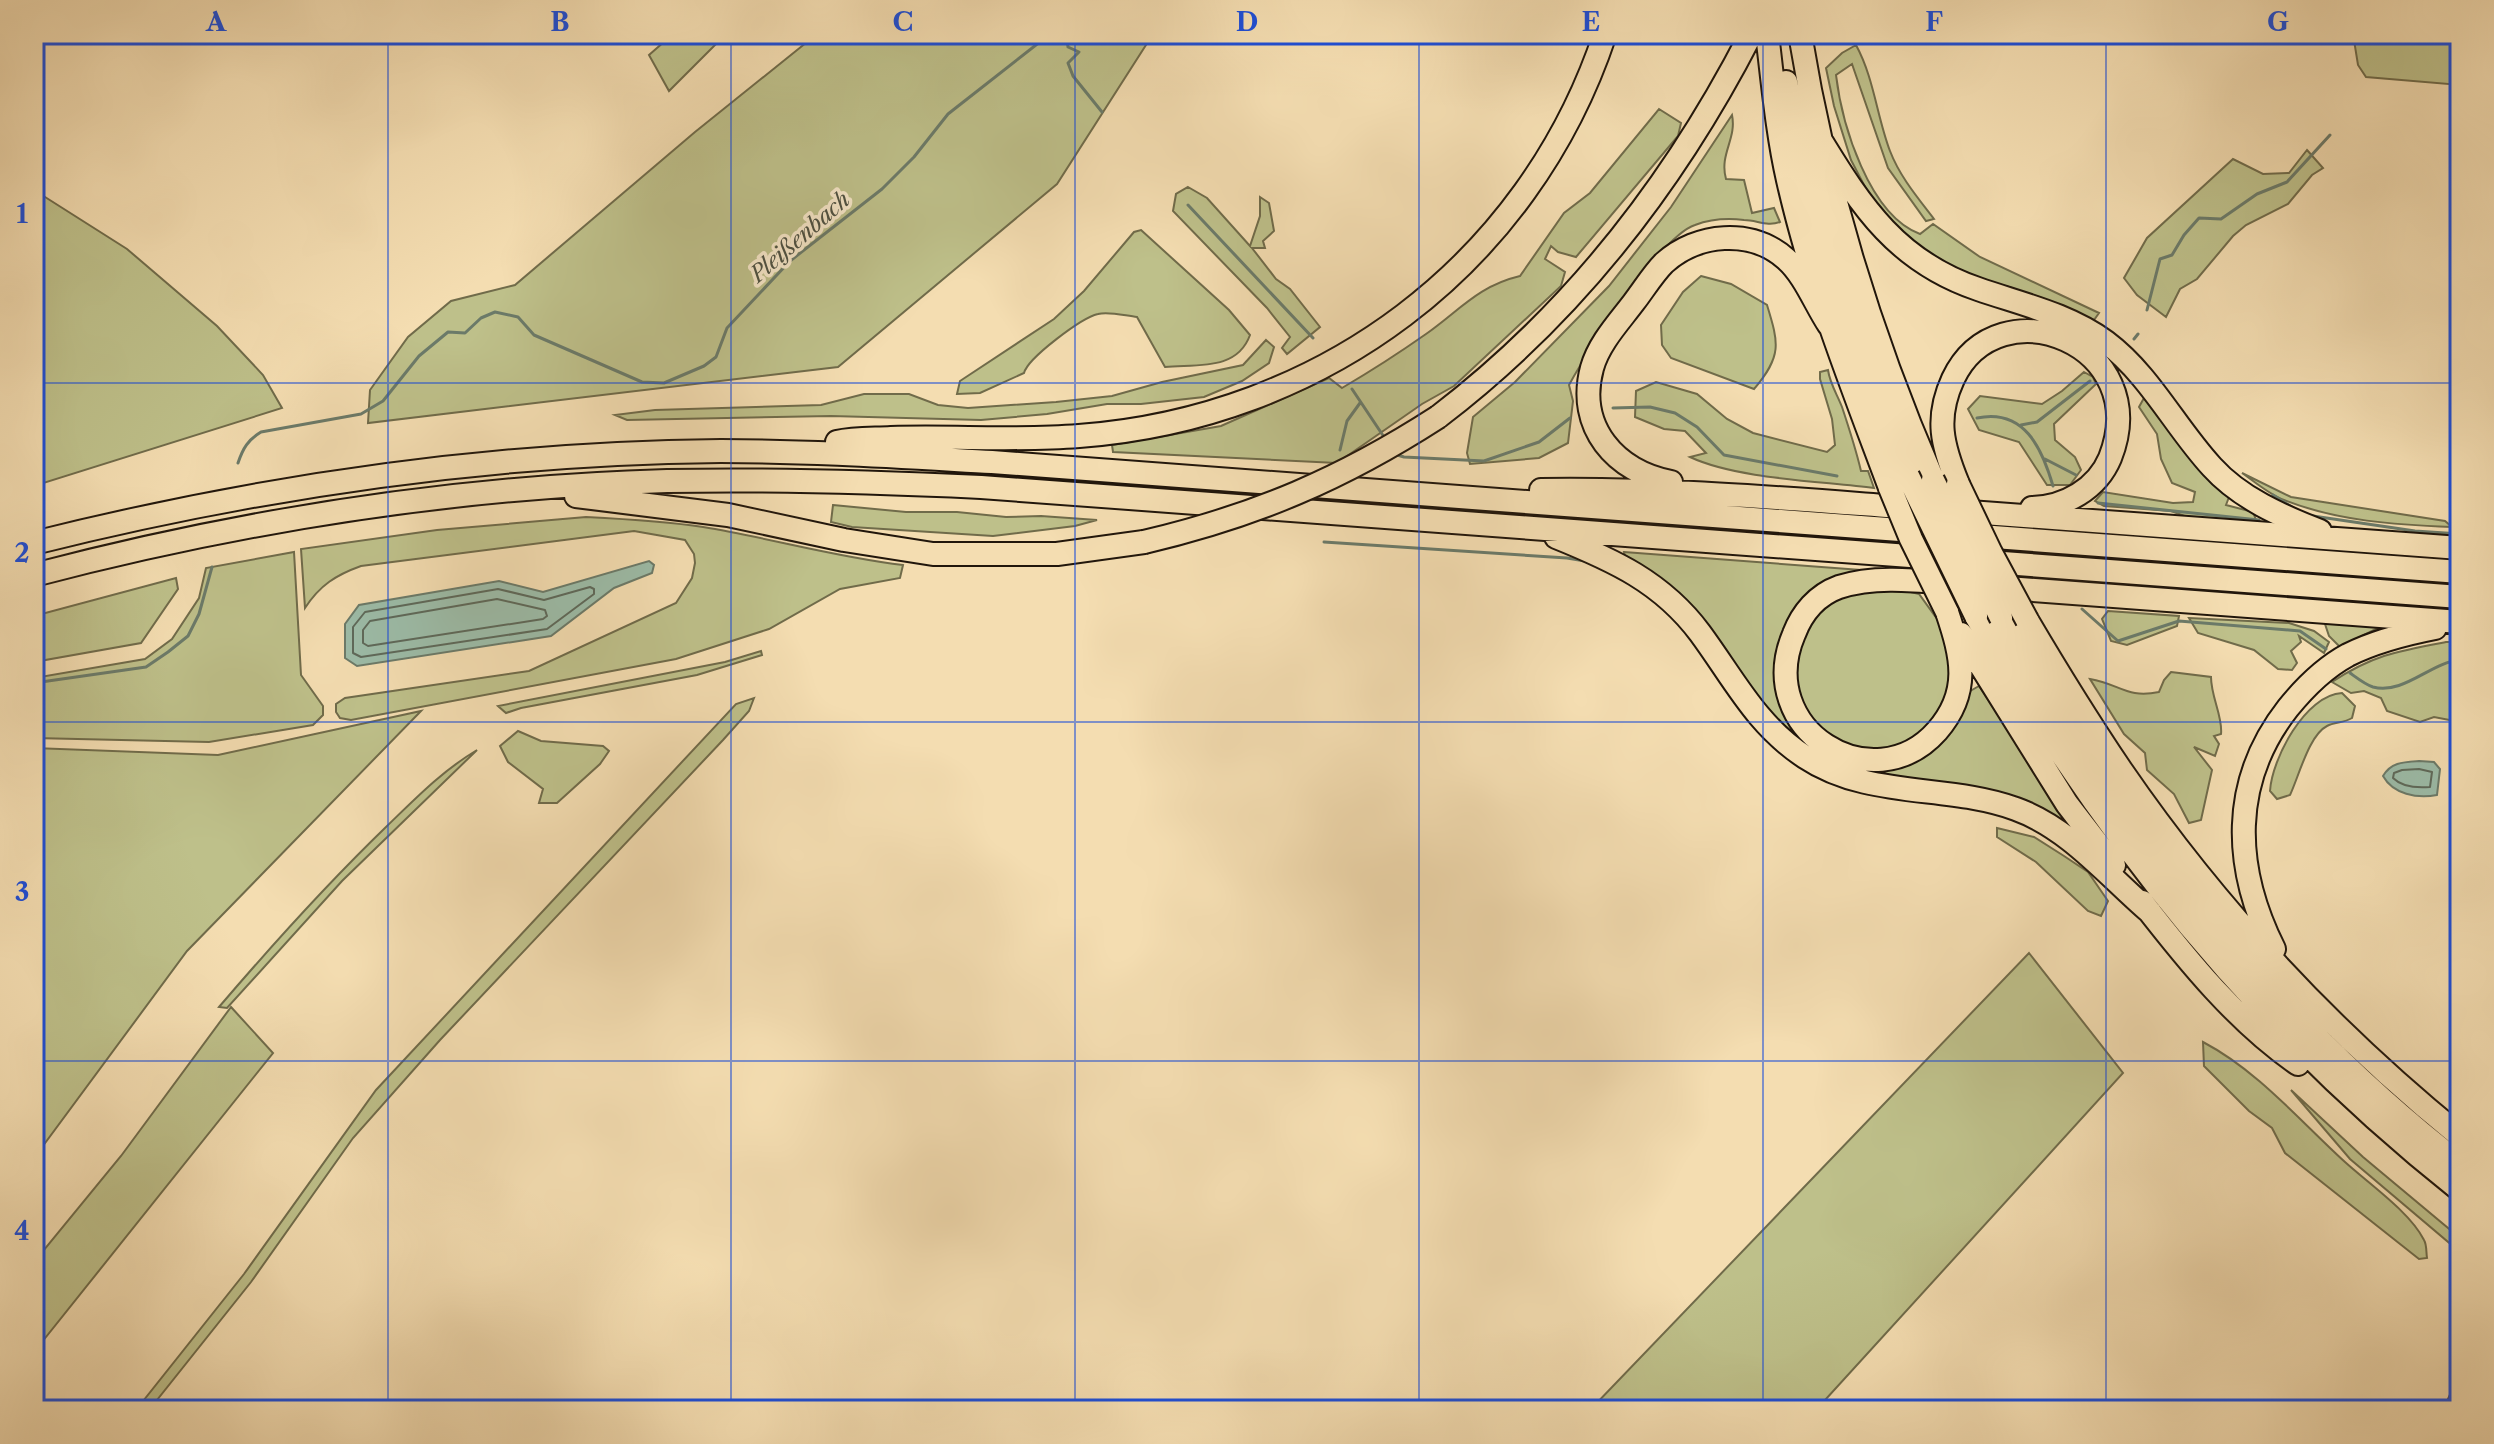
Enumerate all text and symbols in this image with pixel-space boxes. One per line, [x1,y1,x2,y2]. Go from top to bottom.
text: A [205,6,227,38]
text: B [550,6,570,38]
text: C [893,6,913,38]
text: D [1236,6,1258,38]
text: E [1582,6,1600,38]
text: F [1925,6,1943,38]
text: G [2267,6,2289,38]
water label: Pleißenbach [743,186,855,289]
text: 1 [16,198,28,230]
text: 2 [14,537,30,569]
text: 3 [15,876,29,908]
text: 4 [14,1215,30,1247]

